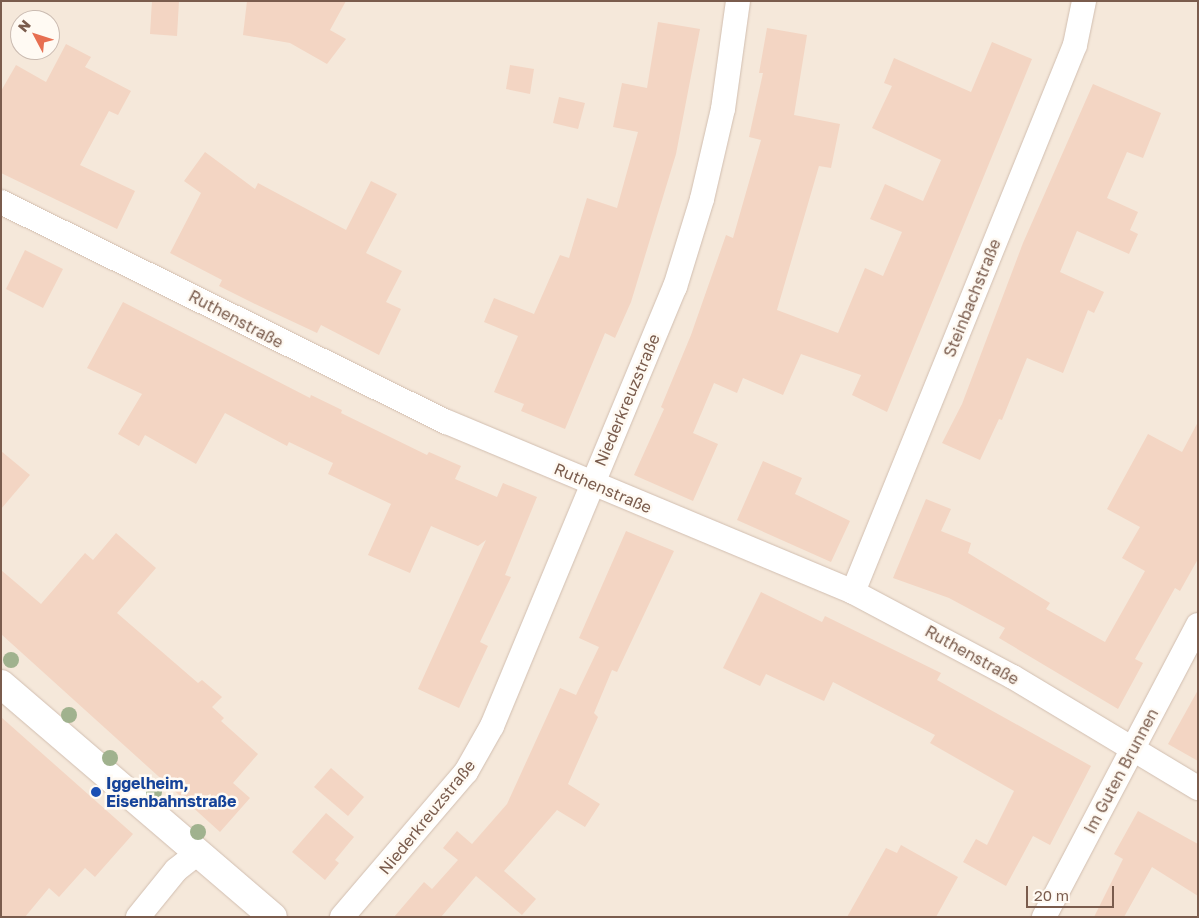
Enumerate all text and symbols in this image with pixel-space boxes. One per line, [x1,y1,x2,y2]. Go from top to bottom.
north arrow [10,10,60,60]
text: N [14,16,34,35]
street label: Steinbachstraße [940,236,1004,360]
street label: Ruthenstraße [186,286,286,352]
street label: Niederkreuzstraße [590,331,664,469]
street label: Ruthenstraße [551,459,655,517]
street label: Ruthenstraße [922,621,1022,689]
street label: Im Guten Brunnen [1080,705,1162,837]
street label: Niederkreuzstraße [375,756,479,878]
place label: Iggelheim, Eisenbahnstraße [106,773,236,811]
marker: Iggelheim, Eisenbahnstraße [90,786,102,798]
scale bar [1029,876,1116,908]
text: 20 m [1034,886,1069,904]

